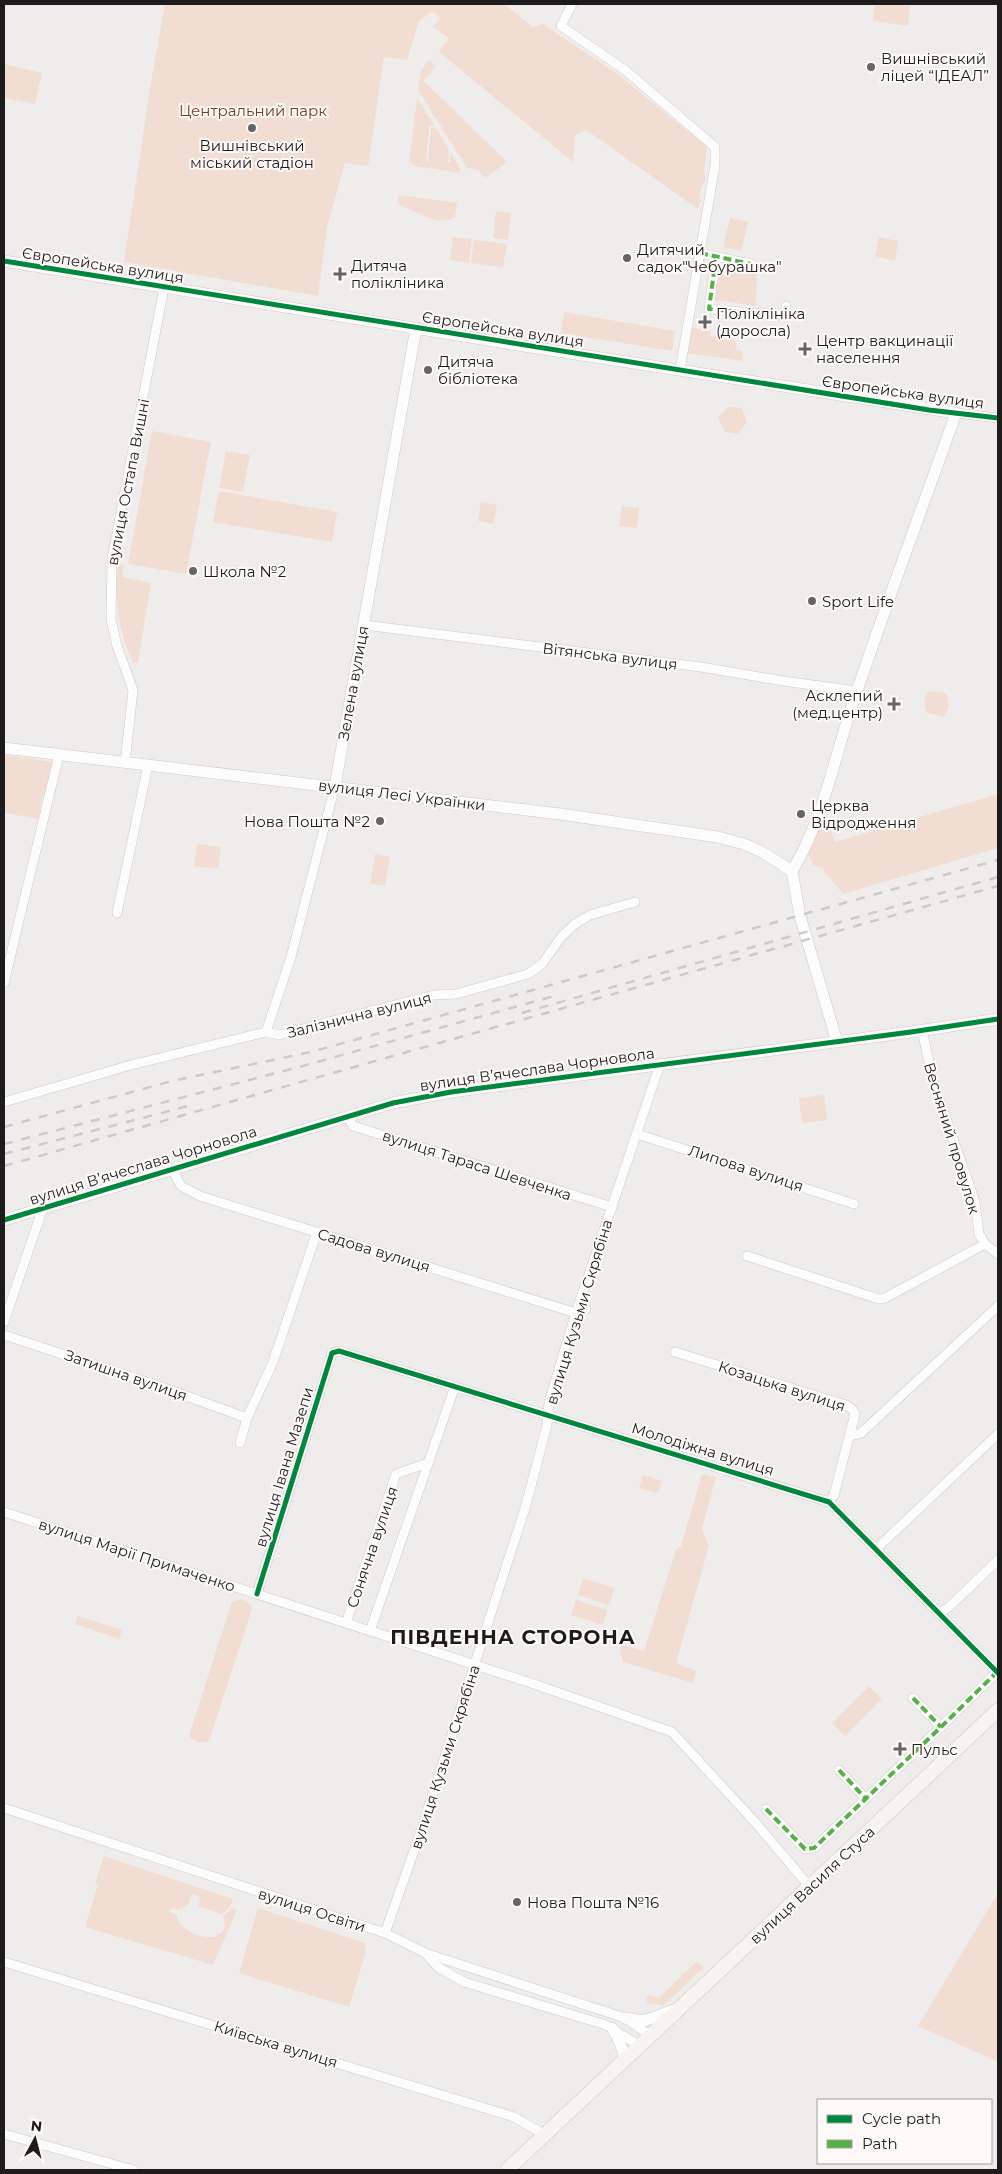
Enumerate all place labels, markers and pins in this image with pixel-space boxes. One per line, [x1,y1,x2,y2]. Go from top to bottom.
place label: Вишнівський ліцей “ІДЕАЛ” [881,49,989,85]
marker: Вишнівський ліцей “ІДЕАЛ” [865,61,877,73]
marker: Вишнівський міський стадіон [246,122,258,134]
place label: Вишнівський міський стадіон [190,136,314,172]
place label: Дитячий садок"Чебурашка" [637,240,782,276]
marker: Дитячий садок"Чебурашка" [621,252,633,264]
place label: Дитяча полікліника [351,256,444,292]
marker: Дитяча полікліника [333,267,347,281]
place label: Поліклініка (доросла) [716,304,805,340]
marker: Поліклініка (доросла) [698,315,712,329]
place label: Центр вакцинації населення [816,331,953,367]
marker: Центр вакцинації населення [798,342,812,356]
place label: Дитяча бібліотека [438,352,518,388]
marker: Дитяча бібліотека [422,364,434,376]
place label: Школа №2 [203,562,286,581]
marker: Школа №2 [187,565,199,577]
place label: Sport Life [822,592,894,611]
marker: Sport Life [806,595,818,607]
place label: Асклепий (мед.центр) [792,686,883,722]
marker: Асклепий (мед.центр) [887,697,901,711]
place label: Церква Відродження [811,796,916,832]
marker: Церква Відродження [795,808,807,820]
place label: Нова Пошта №2 [244,812,370,831]
marker: Нова Пошта №2 [374,815,386,827]
place label: Пульс [911,1740,958,1759]
marker: Пульс [893,1742,907,1756]
place label: Нова Пошта №16 [527,1893,659,1912]
marker: Нова Пошта №16 [511,1896,523,1908]

